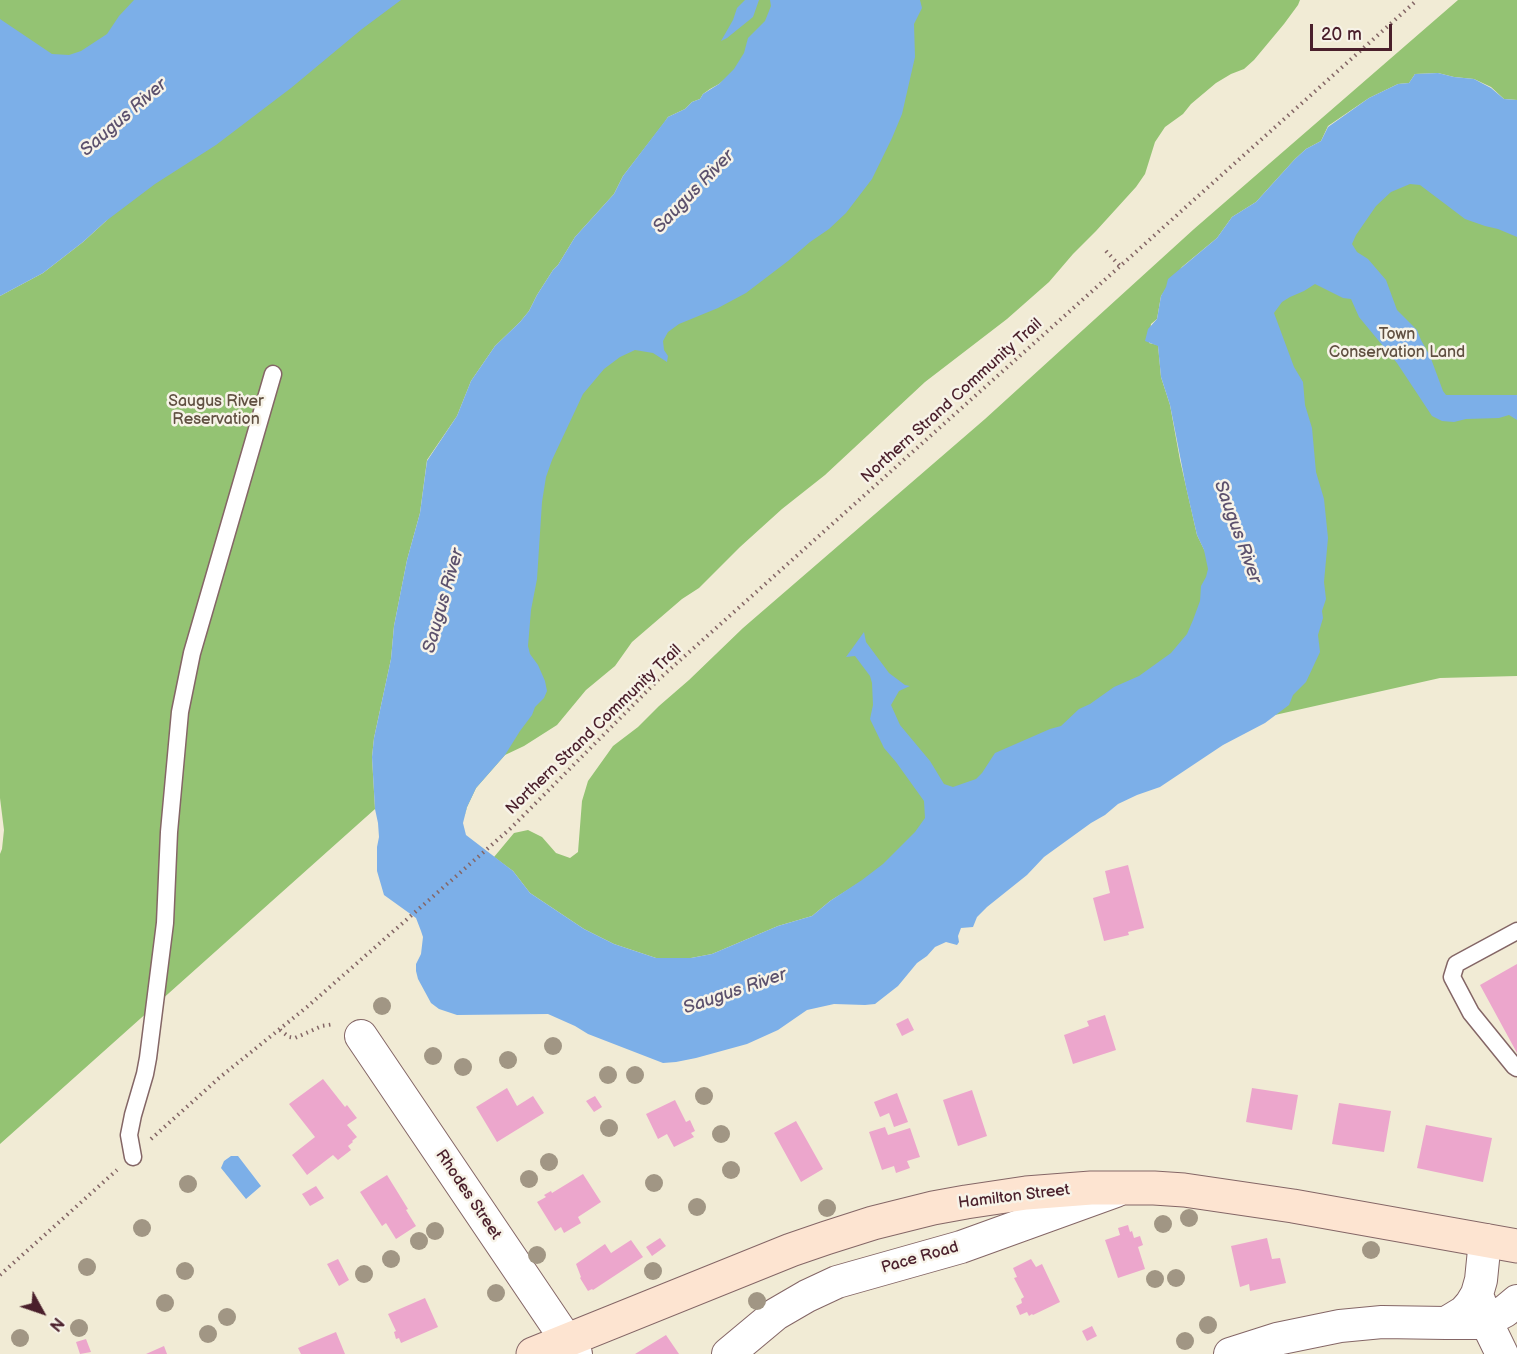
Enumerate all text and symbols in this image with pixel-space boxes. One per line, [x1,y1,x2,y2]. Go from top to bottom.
scale bar [1313,12,1396,50]
text: 20 m [1321,24,1362,45]
water label: Saugus River [76,75,172,161]
water label: Saugus River [649,146,739,238]
street label: Northern Strand Community Trail [858,315,1046,487]
park label: Town Conservation Land [1329,325,1465,363]
park label: Saugus River Reservation [168,392,264,430]
water label: Saugus River [1208,478,1266,586]
water label: Saugus River [419,546,469,656]
street label: Northern Strand Community Trail [502,641,686,819]
water label: Saugus River [681,964,789,1020]
street label: Rhodes Street [431,1146,505,1244]
street label: Hamilton Street [957,1181,1071,1213]
street label: Pace Road [879,1238,961,1278]
north arrow [12,1282,72,1342]
text: N [45,1313,67,1335]

